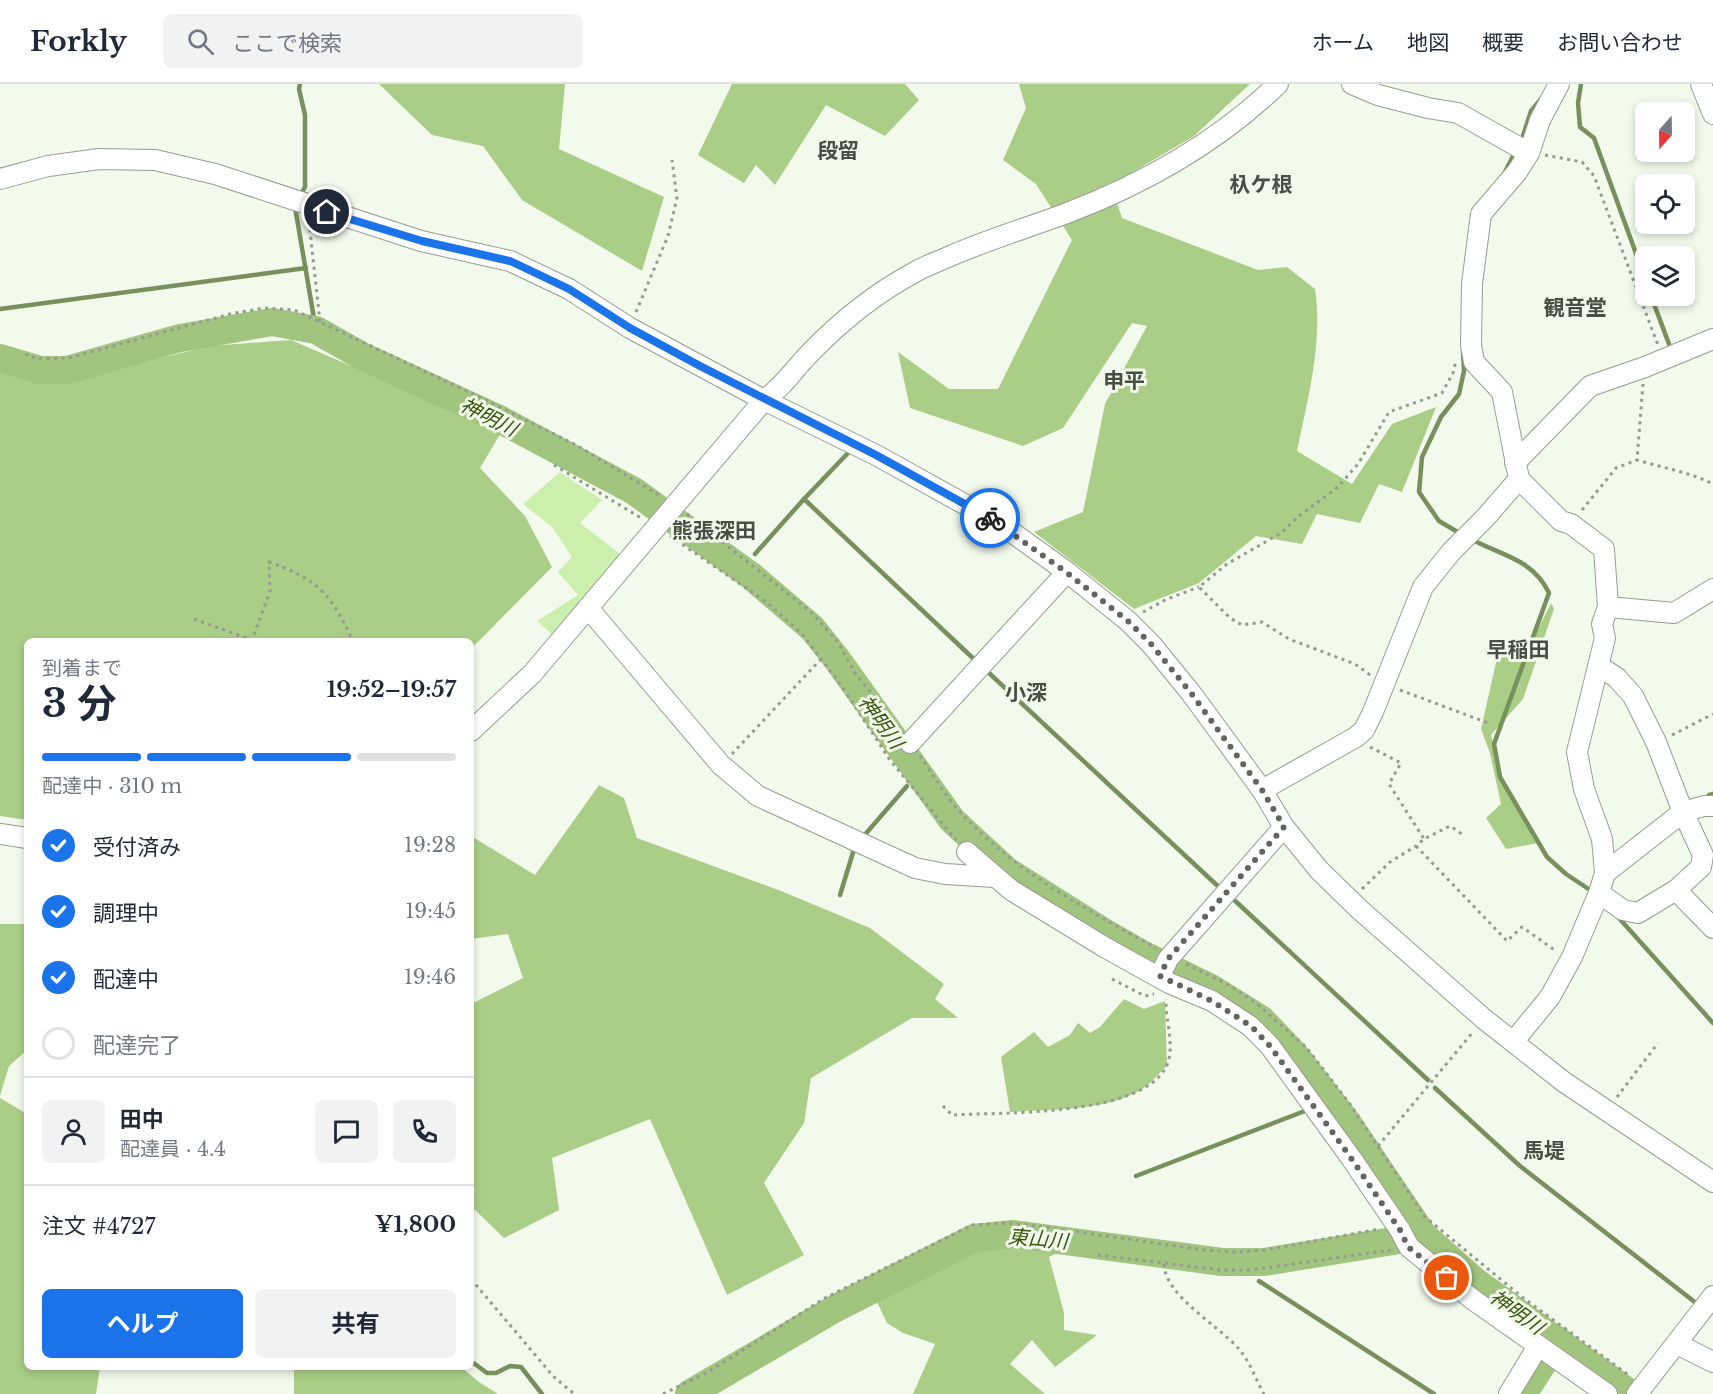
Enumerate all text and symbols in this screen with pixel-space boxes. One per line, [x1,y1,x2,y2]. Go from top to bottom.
search box [163,14,583,68]
text: Forkly [30,24,127,59]
icon: search [184,25,217,58]
text: ここで検索 [232,30,342,57]
text: ホーム [1312,30,1374,56]
text: 地図 [1407,30,1449,56]
text: 概要 [1482,30,1524,56]
text: お問い合わせ [1557,30,1683,56]
north arrow [1635,102,1695,162]
map controls [1635,102,1695,306]
district label: 段留 [817,138,859,164]
district label: 杁ケ根 [1230,172,1293,198]
button: locate [1635,174,1695,234]
pin [301,186,352,237]
icon: home [310,195,343,228]
button: layers [1635,246,1695,306]
district label: 観音堂 [1544,295,1607,321]
district label: 申平 [1103,368,1145,394]
water label: 神明川 [457,393,523,442]
courier [960,488,1020,548]
icon: bike [974,502,1007,535]
district label: 熊張深田 [672,518,756,544]
district label: 早稲田 [1487,637,1550,663]
text: 到着まで [42,656,122,680]
text: 19:52–19:57 [327,676,456,703]
text: 3 分 [42,679,116,728]
district label: 小深 [1005,680,1047,706]
water label: 神明川 [854,691,910,755]
text: 配達中 · 310 m [42,774,182,798]
icon: check [42,829,75,862]
text: 19:28 [404,833,456,857]
text: 受付済み [93,834,181,861]
icon: check [42,895,75,928]
text: 19:45 [405,899,456,923]
text: 調理中 [93,900,159,927]
icon: check [42,961,75,994]
text: 19:46 [404,965,456,989]
text: 配達中 [93,966,159,993]
text: 配達完了 [93,1032,181,1059]
button: person [42,1100,105,1163]
button: chat [315,1100,378,1163]
button: phone [393,1100,456,1163]
text: 田中 [120,1106,164,1133]
text: 配達員 · 4.4 [120,1137,226,1161]
district label: 馬堤 [1523,1138,1565,1164]
text: ¥1,800 [375,1211,456,1238]
text: 注文 #4727 [42,1213,155,1240]
water label: 東山川 [1007,1224,1071,1254]
pin [1421,1252,1472,1303]
icon: bag [1430,1261,1463,1294]
water label: 神明川 [1486,1285,1550,1341]
button: ヘルプ [42,1289,243,1358]
button: 共有 [255,1289,456,1358]

